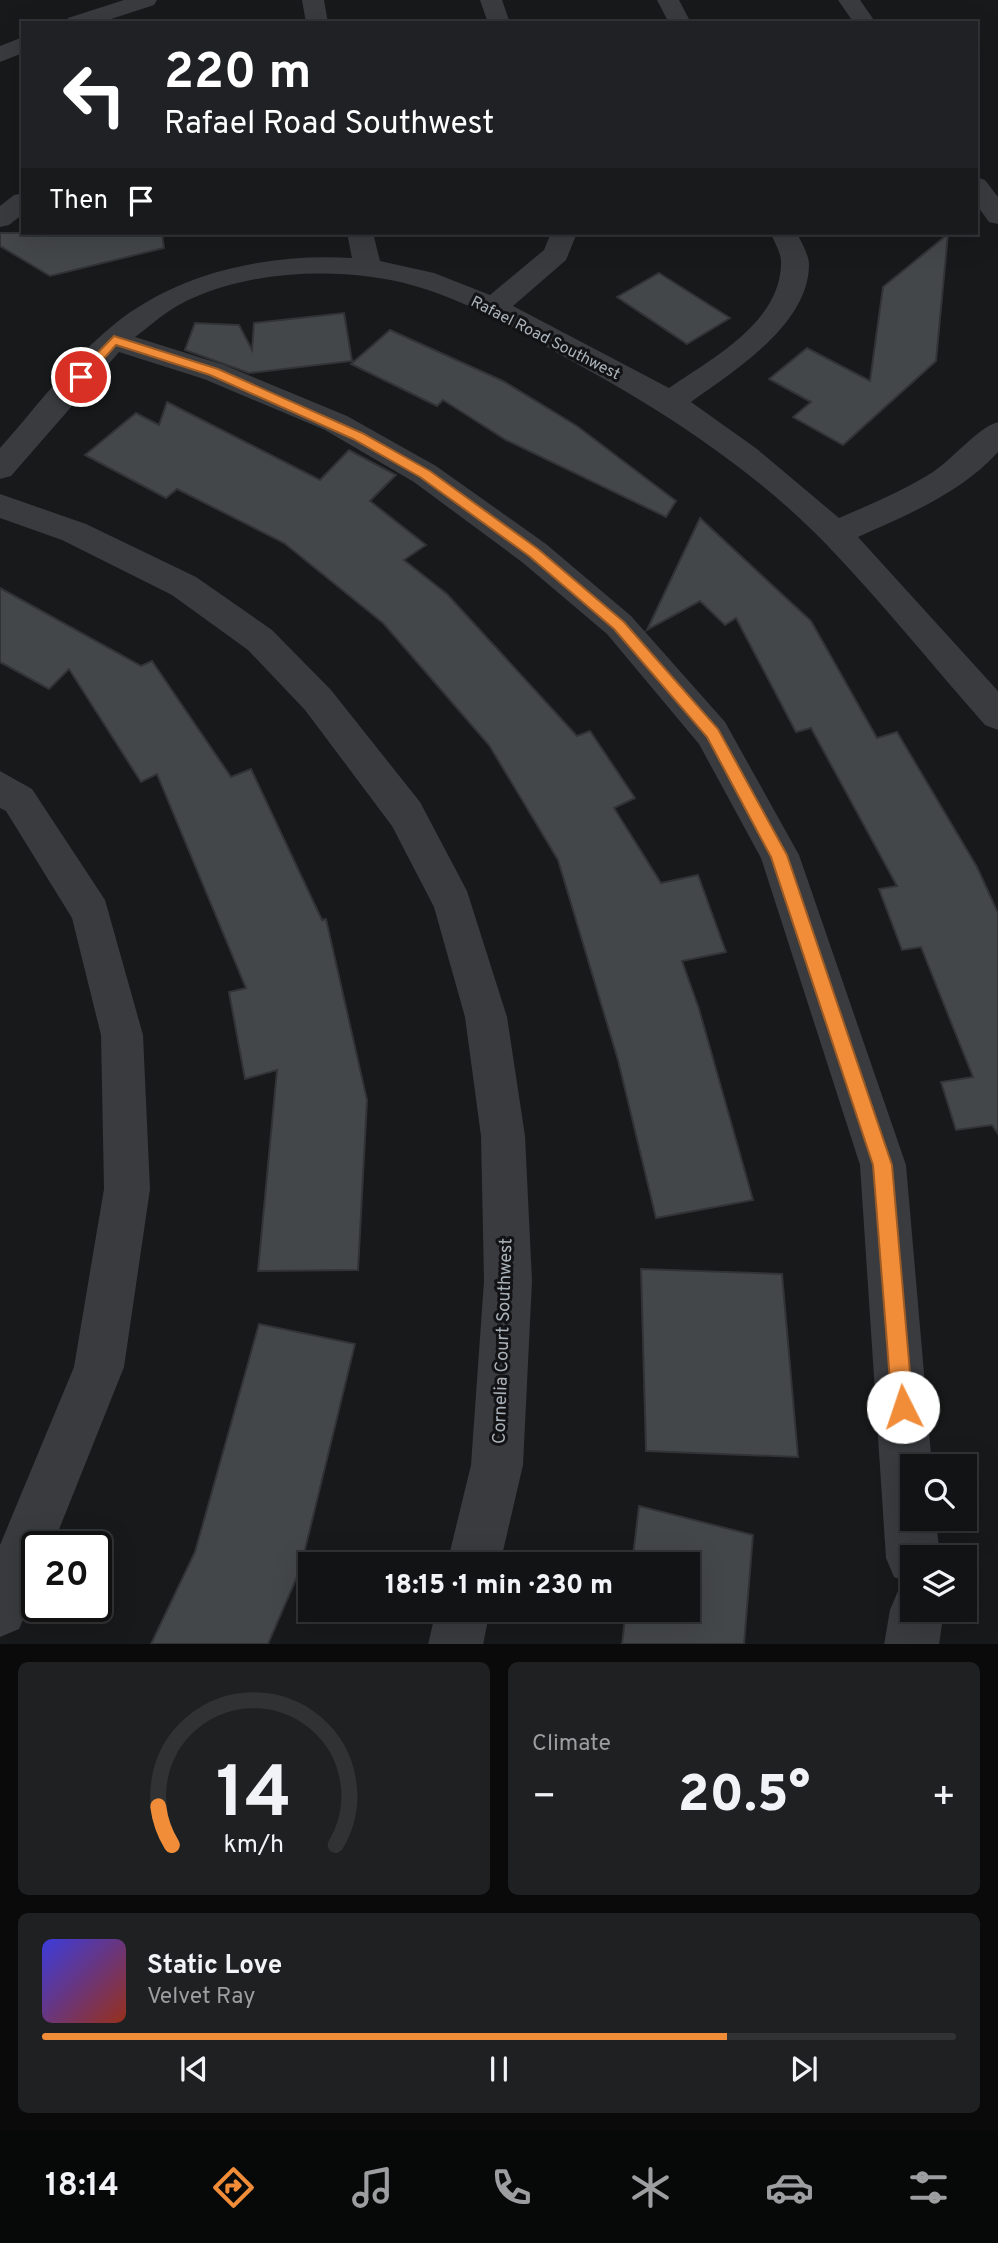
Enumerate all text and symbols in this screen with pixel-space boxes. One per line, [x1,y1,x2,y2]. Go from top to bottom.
text: 220 m [164,44,311,106]
icon: left [49,49,140,140]
text: Rafael Road Southwest [164,105,494,145]
icon: arrive [122,182,160,220]
text: Then [49,185,108,218]
street label: Rafael Road Southwest [467,292,623,385]
pin [51,347,111,407]
icon: arrive [62,358,100,396]
street label: Cornelia Court Southwest [488,1238,519,1445]
position arrow [866,1370,940,1444]
map controls [900,1454,977,1622]
button: search [900,1454,977,1531]
speed limit sign: 20 [21,1531,112,1622]
button: layers [900,1545,977,1622]
text: 18:15 · 1 min · 230 m [385,1570,613,1603]
text: Climate [532,1730,611,1759]
text: 14 [216,1751,292,1843]
text: 20.5° [678,1764,810,1830]
text: − [532,1774,557,1823]
text: + [931,1774,956,1823]
text: km/h [224,1829,284,1861]
text: Static Love [147,1950,282,1983]
text: Velvet Ray [147,1983,255,2012]
icon: previous [175,2050,213,2088]
icon: pause [480,2050,518,2088]
icon: next [785,2050,823,2088]
icon: directions [209,2163,258,2212]
icon: music [348,2163,397,2212]
icon: phone [487,2163,536,2212]
icon: climate [626,2163,675,2212]
icon: car [765,2163,814,2212]
icon: filters [904,2163,953,2212]
text: 18:14 [45,2167,119,2207]

